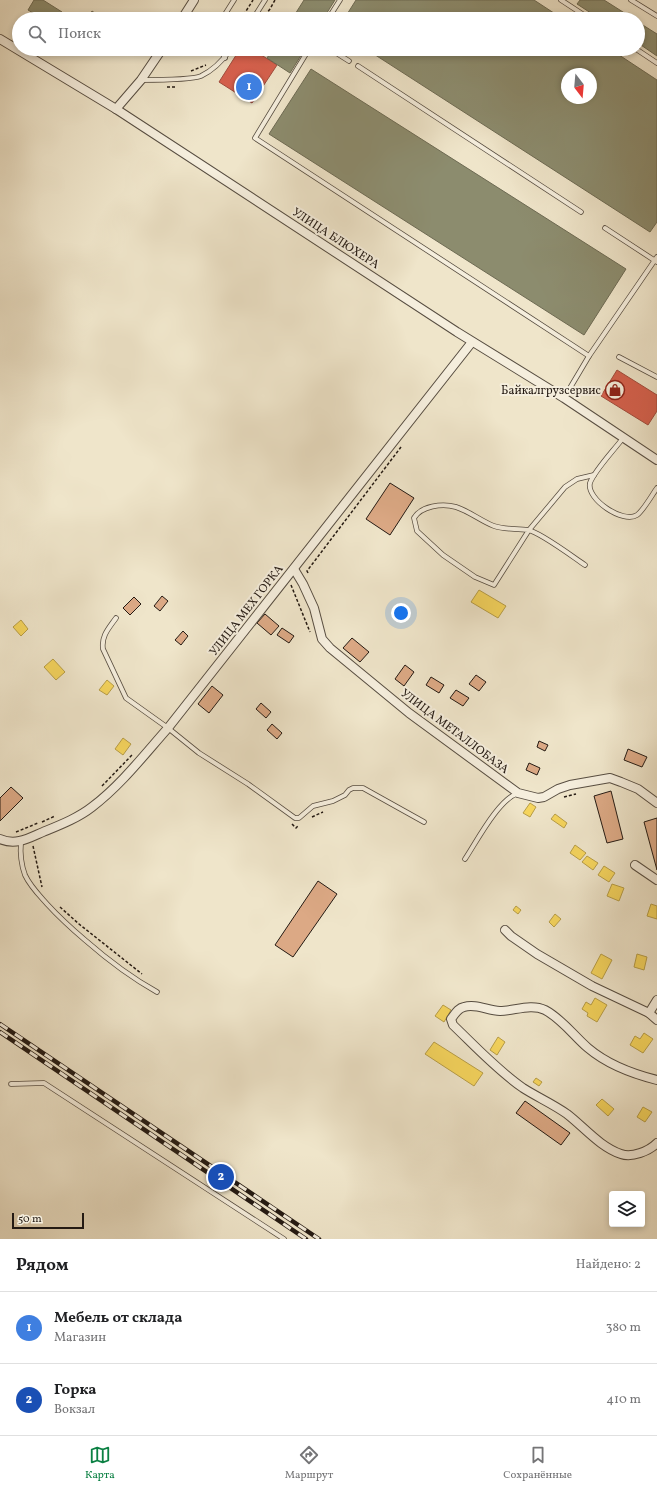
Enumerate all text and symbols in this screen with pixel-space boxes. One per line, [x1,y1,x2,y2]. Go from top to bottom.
search box [12,12,645,56]
icon: search [26,23,48,45]
text: Поиск [58,24,101,45]
north arrow [561,68,597,104]
pin: 1 [236,72,262,102]
street label: УЛИЦА БЛЮХЕРА [289,205,383,273]
shop icon: Байкалгрузсервис [604,379,626,401]
place label: Байкалгрузсервис [501,383,601,399]
street label: УЛИЦА МЕХ ГОРКА [206,561,288,660]
your location [391,603,411,623]
street label: УЛИЦА МЕТАЛЛОБАЗА [397,686,512,778]
pin: 2 [208,1162,234,1192]
map controls [609,1191,645,1227]
button: layers [609,1191,645,1227]
scale bar [12,1211,84,1230]
text: 50 m [18,1212,42,1227]
text: Рядом [16,1254,69,1277]
text: Найдено: 2 [576,1256,641,1274]
text: Мебель от склада [54,1308,182,1329]
text: 1 [26,1319,32,1337]
text: 380 m [606,1319,641,1337]
text: Магазин [54,1329,106,1347]
text: Горка [54,1380,97,1401]
text: 2 [26,1391,32,1409]
text: 410 m [606,1391,641,1409]
text: Вокзал [54,1401,95,1419]
tab: Карта [85,1444,115,1483]
tab: Маршрут [285,1444,333,1483]
tab: Сохранённые [503,1444,572,1483]

